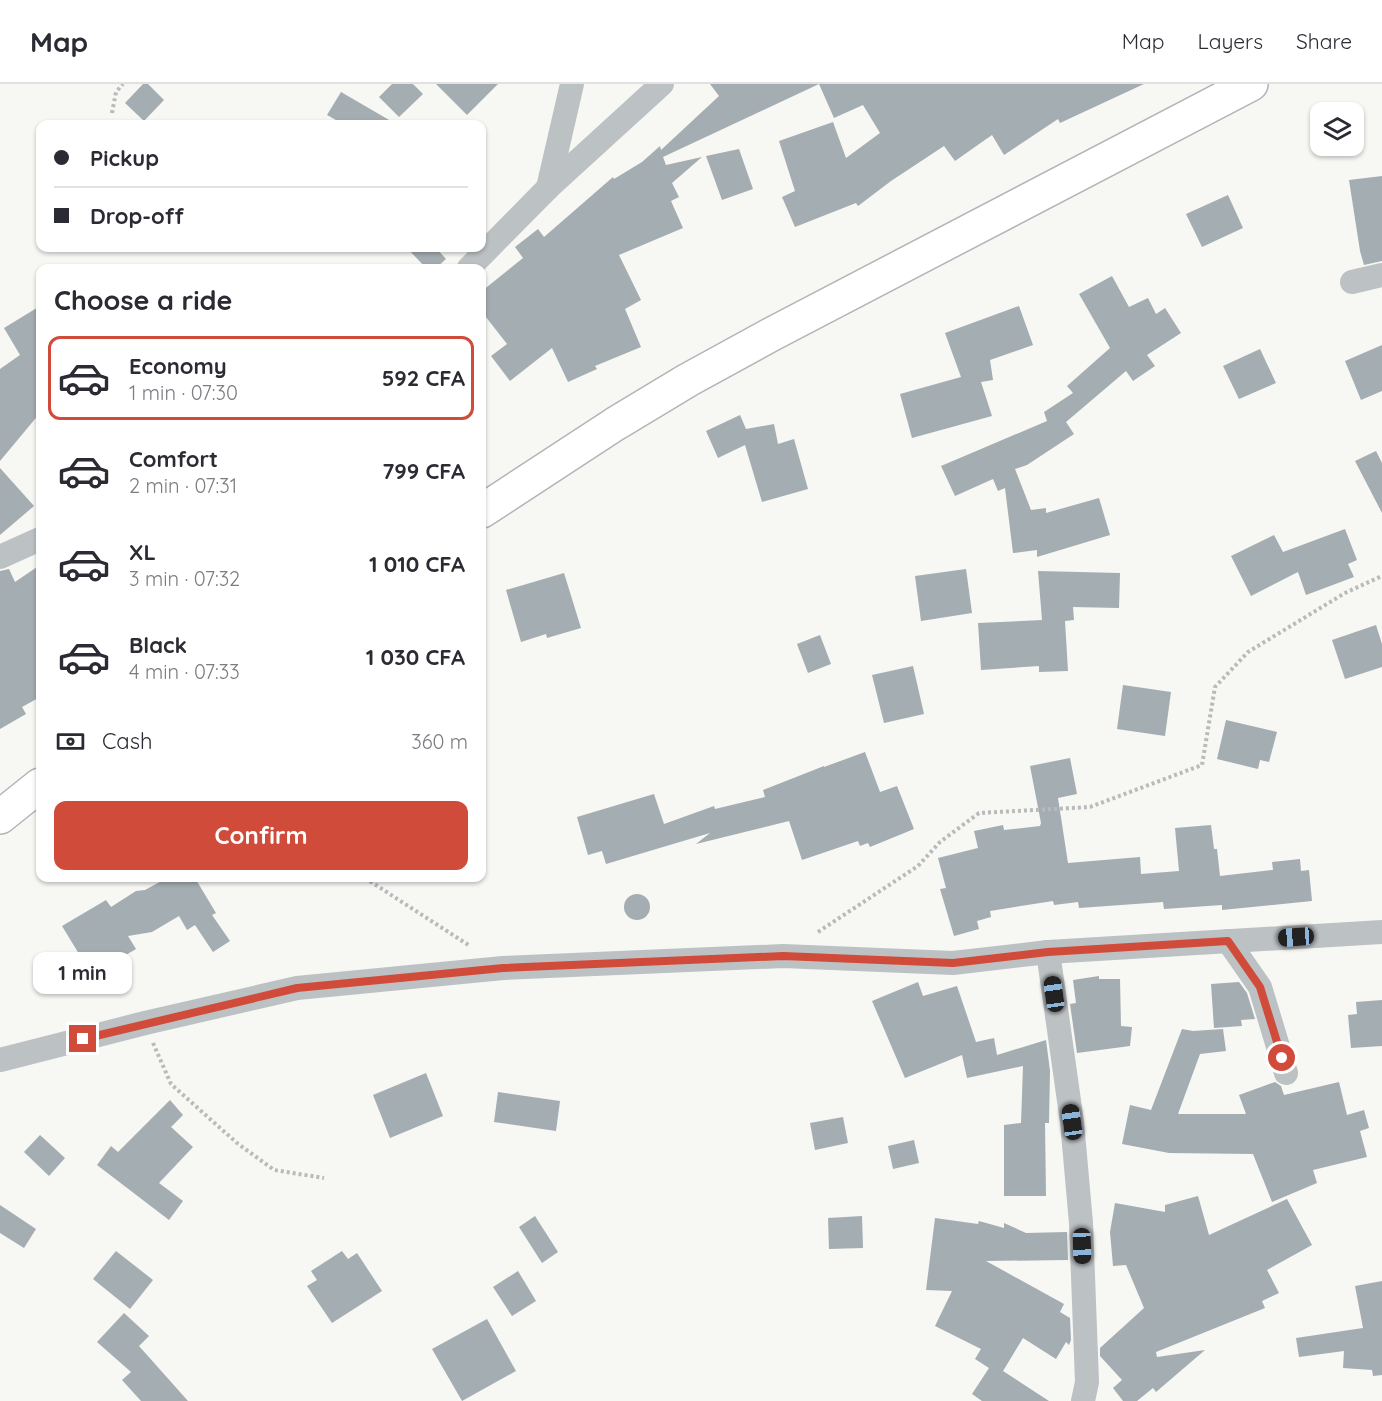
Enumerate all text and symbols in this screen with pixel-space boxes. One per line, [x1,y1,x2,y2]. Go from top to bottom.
text: Map [30,24,88,59]
text: Map [1122,28,1165,54]
text: Layers [1198,28,1263,54]
text: Share [1296,28,1352,54]
map controls [1310,102,1364,156]
button: layers [1310,102,1364,156]
text: Pickup [90,144,159,172]
text: Drop-off [90,202,184,230]
text: Choose a ride [54,283,232,317]
icon: car [57,351,111,405]
text: Economy [129,352,227,380]
text: 592 CFA [382,364,465,392]
text: 1 min · 07:30 [129,380,238,405]
icon: car [57,444,111,498]
text: Comfort [129,445,218,473]
text: 799 CFA [382,457,465,485]
text: 2 min · 07:31 [129,473,237,498]
icon: car [57,537,111,591]
text: XL [129,538,156,566]
text: 1 010 CFA [369,550,465,578]
text: 3 min · 07:32 [129,566,240,591]
icon: car [57,630,111,684]
text: Black [129,631,187,659]
text: 1 030 CFA [366,643,465,671]
text: 4 min · 07:33 [129,659,240,684]
icon: cash [54,725,87,758]
text: Cash [102,727,153,755]
text: 360 m [411,729,468,754]
button: Confirm [54,801,468,870]
car [1277,927,1315,947]
callout: 1 min [34,952,132,994]
text: 1 min [58,960,107,985]
car [1043,975,1065,1013]
route end [69,1025,96,1052]
route start [1268,1044,1295,1071]
car [1061,1103,1083,1141]
car [1072,1228,1092,1264]

